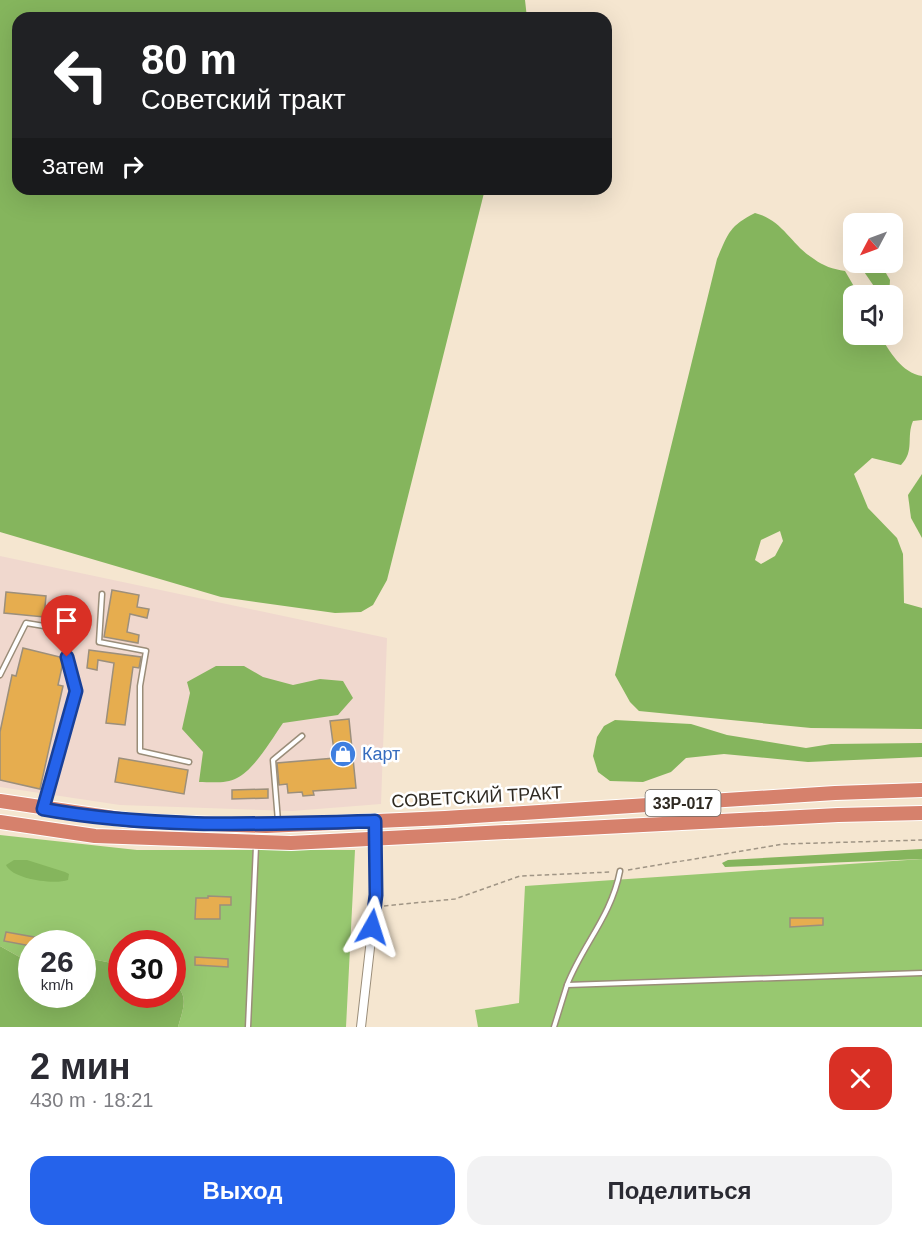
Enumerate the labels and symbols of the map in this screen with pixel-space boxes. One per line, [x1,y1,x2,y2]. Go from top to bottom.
north arrow [843,213,903,273]
pin [41,595,92,657]
shop icon: Карт [328,739,358,769]
place label: Карт [362,744,400,764]
street label: СОВЕТСКИЙ ТРАКТ [391,782,563,811]
road number: 33Р-017 [646,790,720,816]
position arrow [340,895,404,959]
speed limit sign: 30 [108,930,186,1008]

